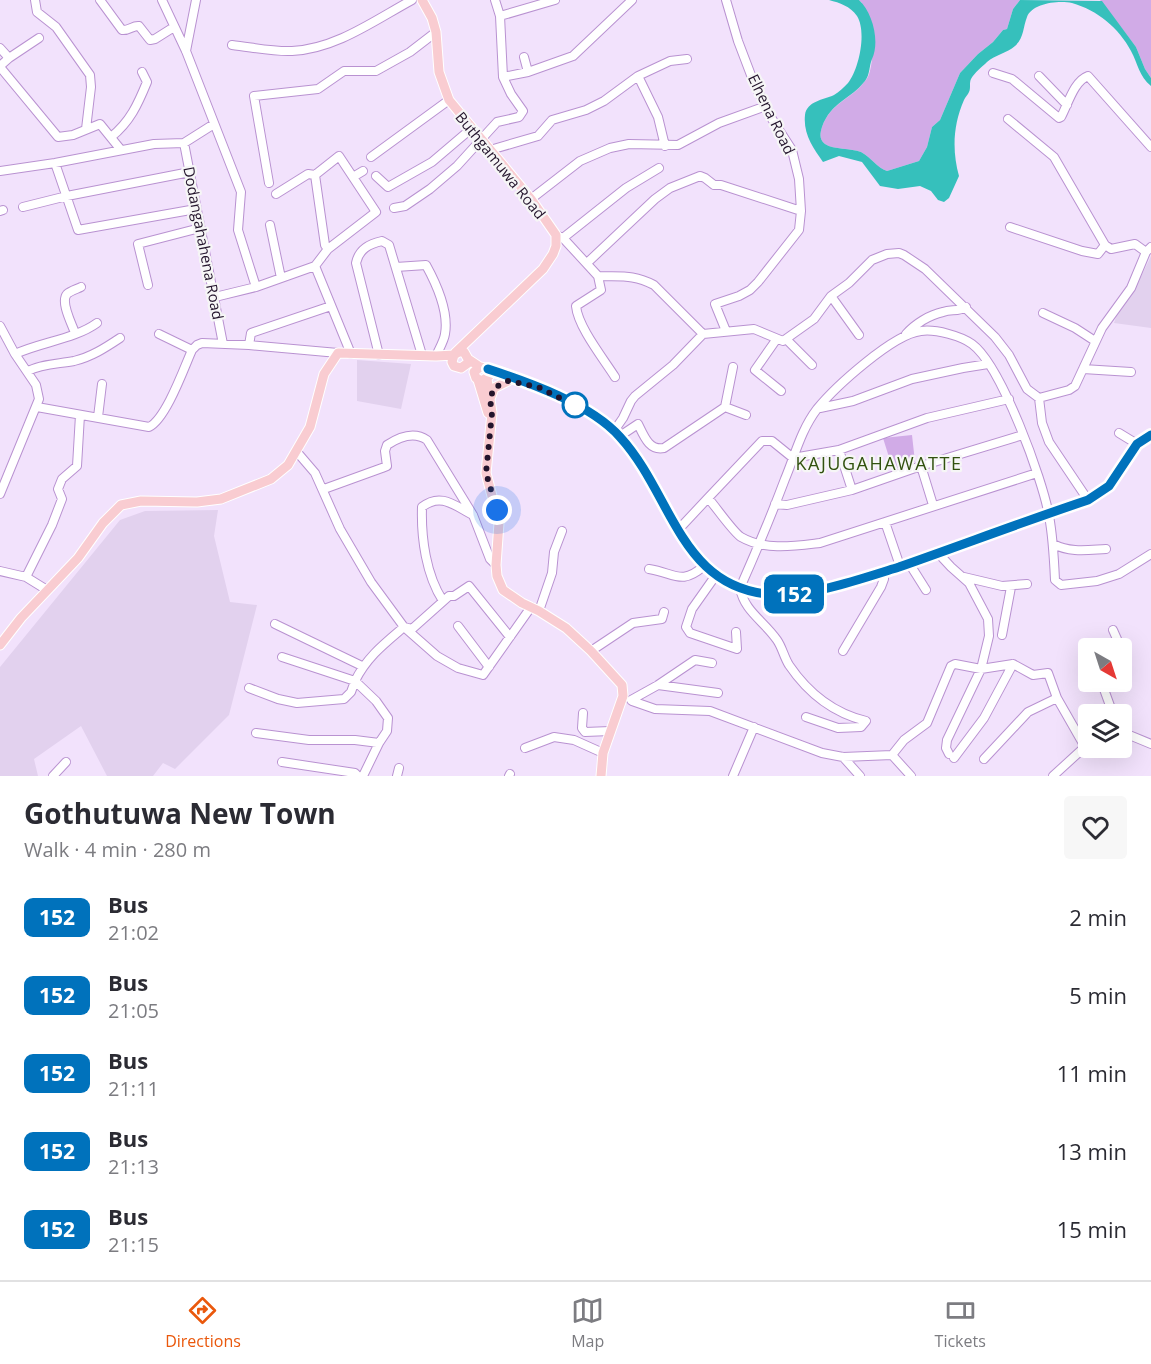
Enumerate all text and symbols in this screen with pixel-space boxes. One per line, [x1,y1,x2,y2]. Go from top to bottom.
street label: Elhena Road [744,71,800,157]
street label: Buthgamuwa Road [451,107,551,223]
street label: Dodangahahena Road [179,165,229,321]
unlabelled marker [562,392,588,418]
district label: KAJUGAHAWATTE [796,451,962,475]
your location [482,495,512,525]
line badge: 152 [760,574,828,614]
text: 152 [776,580,812,608]
north arrow [1078,638,1132,692]
map controls [1078,638,1132,758]
button: layers [1078,704,1132,758]
text: Gothutuwa New Town [24,794,336,832]
button: heart [1064,796,1127,859]
text: Walk · 4 min · 280 m [24,836,211,863]
text: Bus [108,889,148,919]
text: 2 min [1069,902,1127,932]
text: 152 [39,903,75,931]
text: 21:02 [108,919,159,946]
text: Bus [108,967,148,997]
text: 5 min [1069,980,1127,1010]
text: 152 [39,981,75,1009]
text: 21:05 [108,997,159,1024]
text: Bus [108,1045,148,1075]
text: 11 min [1057,1058,1127,1088]
text: 152 [39,1059,75,1087]
text: 21:11 [108,1075,159,1102]
text: Bus [108,1123,148,1153]
text: 13 min [1057,1136,1127,1166]
text: 152 [39,1137,75,1165]
text: 21:13 [108,1153,159,1180]
text: Bus [108,1201,148,1231]
text: 15 min [1057,1214,1127,1244]
text: 152 [39,1215,75,1243]
text: 21:15 [108,1231,159,1258]
tab: Directions [165,1294,241,1352]
tab: Map [571,1294,604,1352]
tab: Tickets [935,1294,986,1352]

